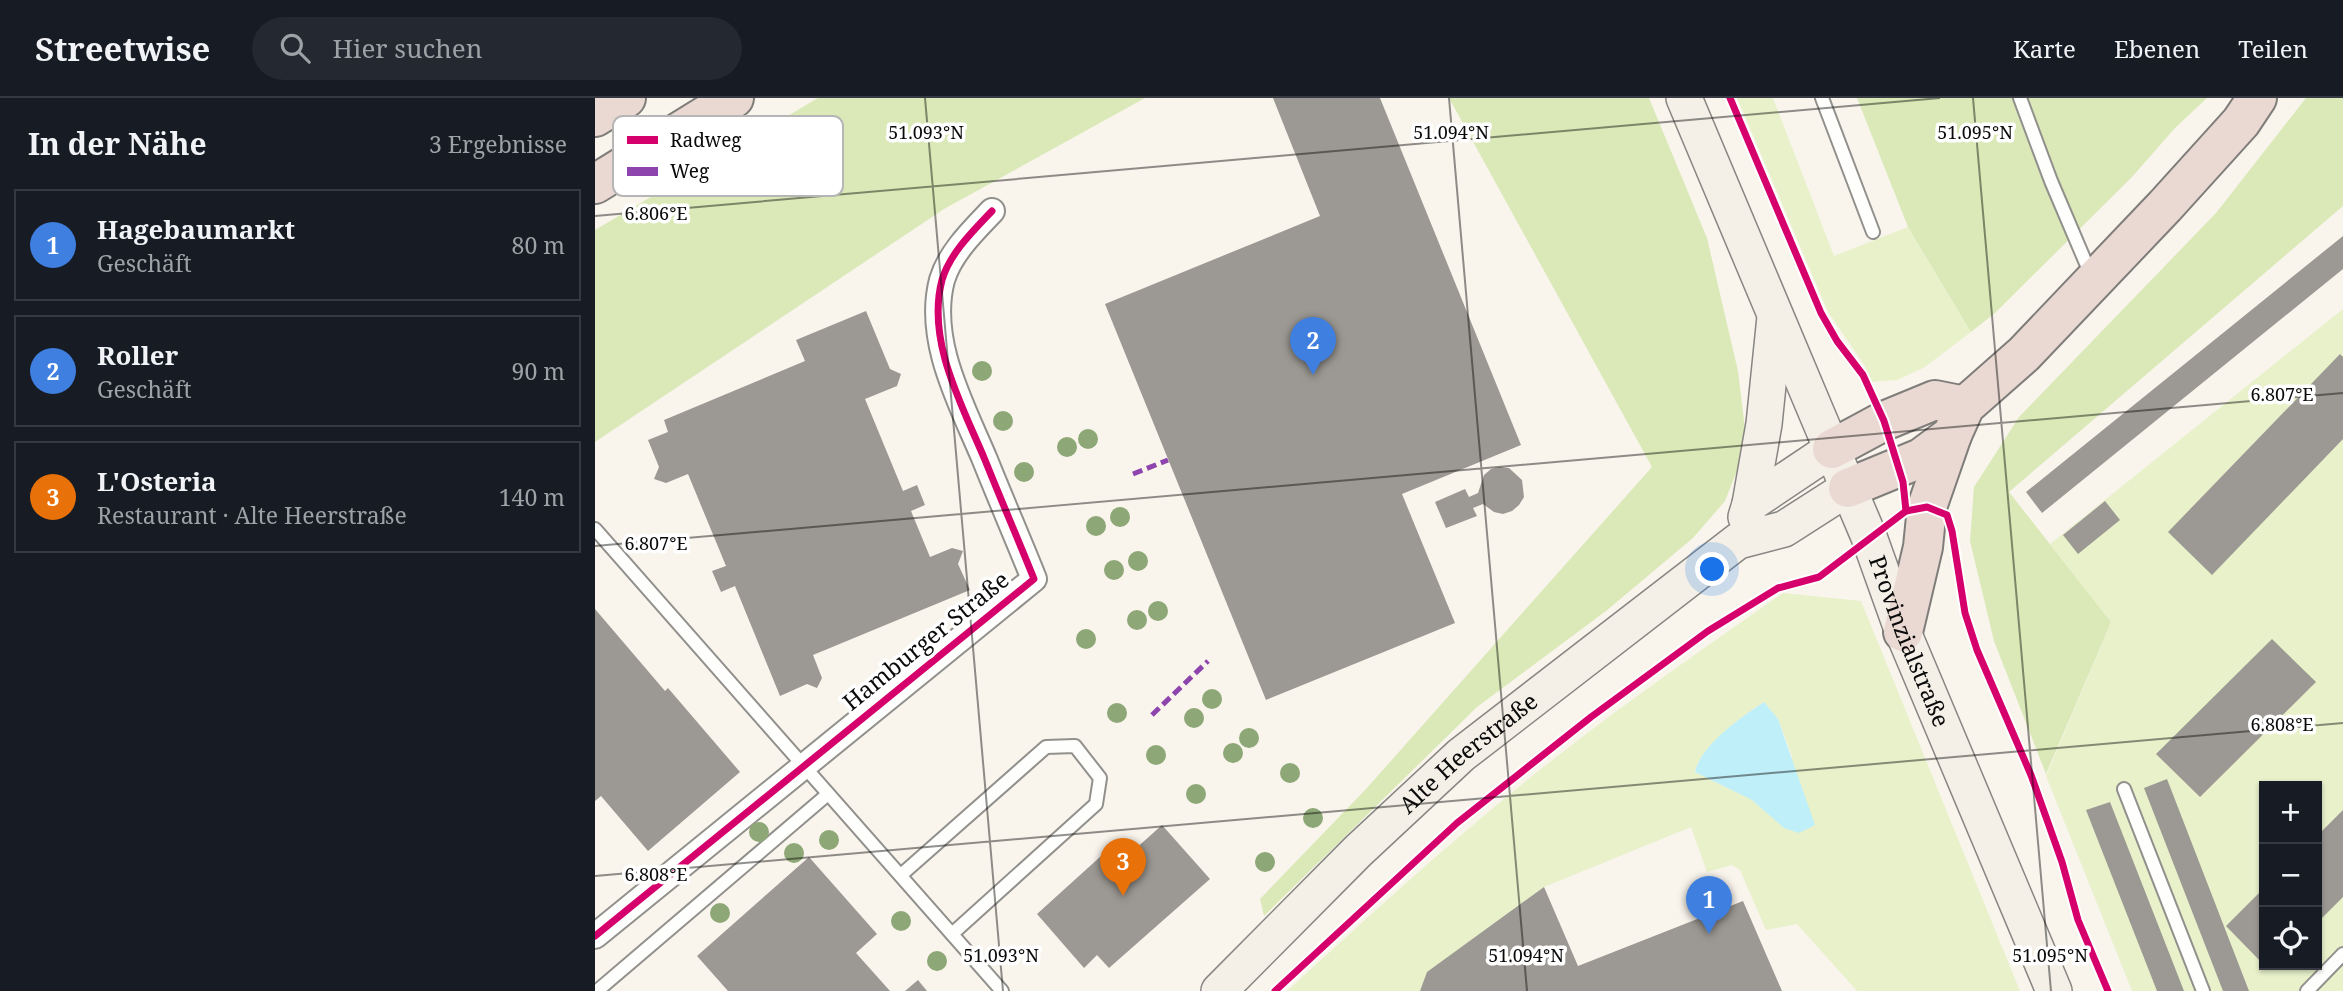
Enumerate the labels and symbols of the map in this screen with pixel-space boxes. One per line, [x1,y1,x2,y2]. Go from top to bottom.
legend [613,116,843,196]
text: 51.093°N [888,120,964,144]
text: 51.094°N [1413,120,1489,144]
text: 51.095°N [1937,120,2013,144]
text: Radweg [670,127,742,153]
text: Weg [670,158,709,184]
text: 6.806°E [624,201,688,225]
pin: 2 [1290,317,1336,375]
text: 6.807°E [2250,382,2314,406]
text: 6.807°E [624,531,688,555]
street label: Provinzialstraße [1862,551,1958,731]
your location [1695,552,1729,586]
street label: Hamburger Straße [836,563,1015,717]
street label: Alte Heerstraße [1391,685,1544,820]
text: 6.808°E [2250,712,2314,736]
pin: 3 [1100,838,1146,896]
text: 6.808°E [624,862,688,886]
pin: 1 [1686,876,1732,934]
text: 51.093°N [963,943,1039,967]
text: 51.094°N [1488,943,1564,967]
text: 51.095°N [2012,943,2088,967]

